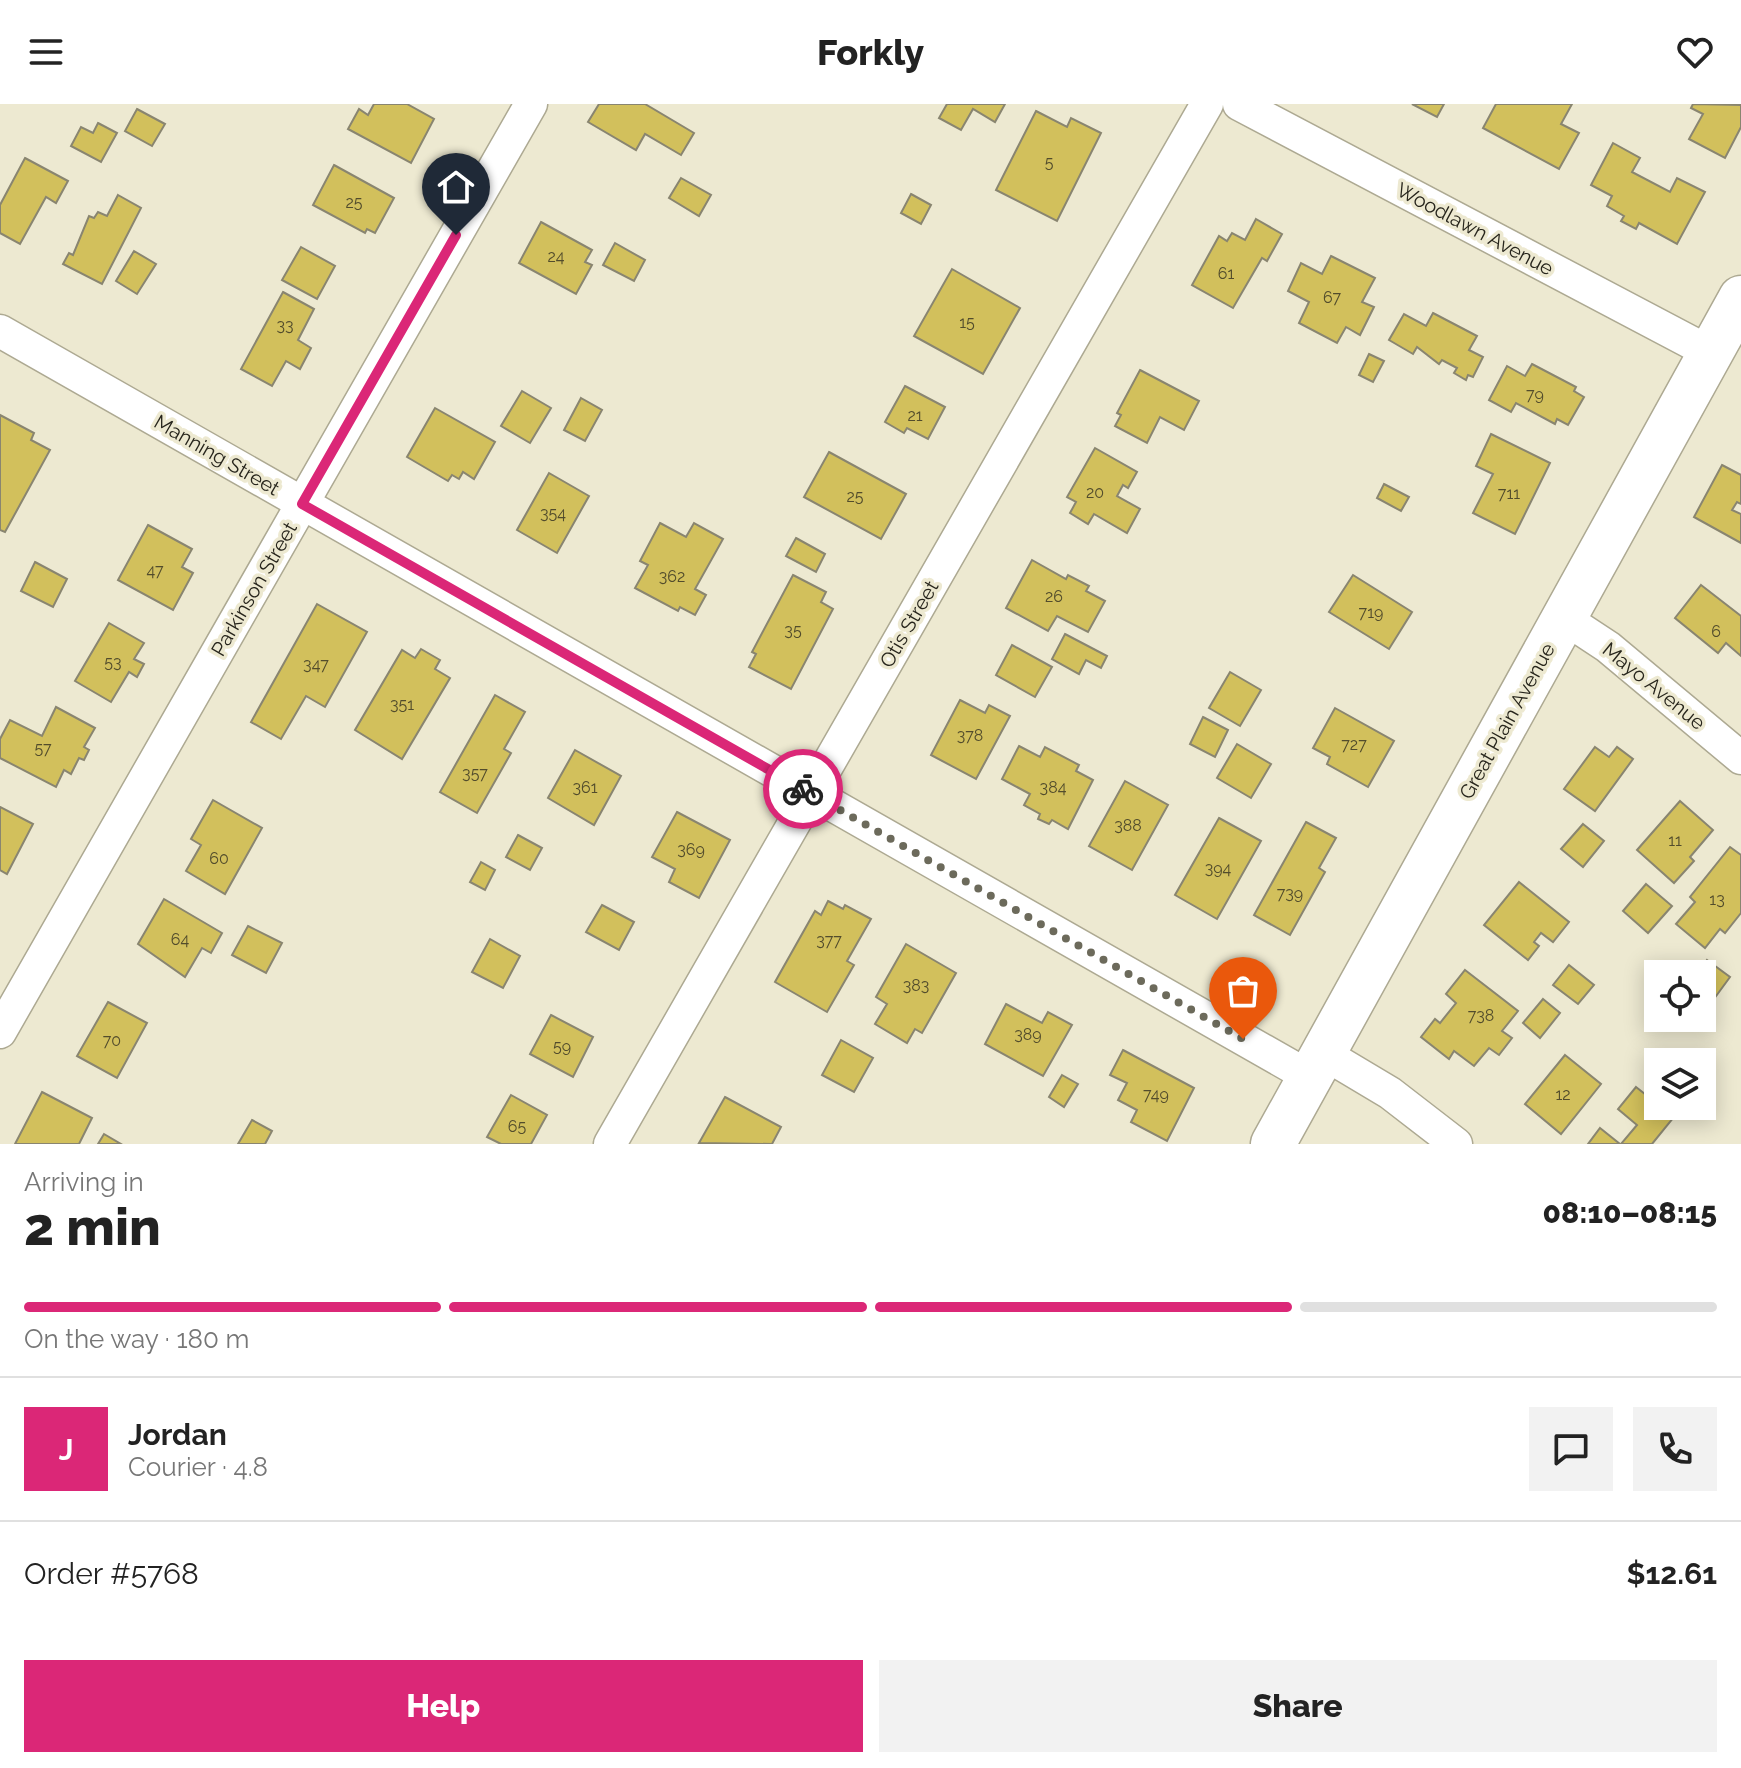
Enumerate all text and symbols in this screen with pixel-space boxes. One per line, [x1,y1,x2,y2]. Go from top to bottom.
icon: menu [24,30,68,74]
icon: heart [1673,30,1717,74]
text: Forkly [817,31,924,73]
pin [422,153,490,235]
house number: 5 [1045,153,1054,172]
icon: home [434,165,478,209]
street label: Woodlawn Avenue [1392,177,1558,281]
house number: 25 [345,193,363,212]
house number: 24 [547,247,565,266]
house number: 61 [1218,264,1234,283]
house number: 67 [1323,288,1342,307]
house number: 15 [959,313,975,332]
house number: 33 [276,316,294,335]
house number: 79 [1526,385,1544,404]
house number: 21 [907,406,923,425]
street label: Manning Street [150,409,284,501]
house number: 20 [1086,483,1104,502]
house number: 711 [1498,484,1520,503]
house number: 25 [846,487,864,506]
house number: 354 [540,504,566,523]
street label: Parkinson Street [206,518,302,660]
house number: 47 [146,561,164,580]
house number: 362 [659,567,685,586]
street label: Otis Street [875,576,944,672]
house number: 26 [1045,587,1063,606]
house number: 719 [1359,603,1383,622]
house number: 35 [784,621,802,640]
house number: 6 [1711,622,1721,641]
street label: Mayo Avenue [1598,637,1710,735]
street label: Great Plain Avenue [1454,638,1560,803]
house number: 53 [104,653,122,672]
house number: 347 [303,655,329,674]
house number: 351 [390,695,414,714]
house number: 378 [957,726,983,745]
house number: 727 [1341,735,1367,754]
house number: 57 [34,739,52,758]
courier [763,749,843,829]
house number: 357 [462,764,488,783]
icon: bike [781,767,825,811]
house number: 361 [572,778,598,797]
house number: 384 [1040,778,1067,797]
house number: 388 [1114,816,1142,835]
house number: 11 [1668,831,1682,850]
house number: 369 [677,840,705,859]
house number: 60 [209,849,229,868]
house number: 394 [1205,859,1232,878]
house number: 739 [1277,884,1303,903]
house number: 13 [1709,890,1725,909]
house number: 64 [171,930,189,949]
house number: 377 [816,931,842,950]
pin [1209,957,1277,1039]
map controls [1644,960,1716,1120]
button: locate [1644,960,1716,1032]
icon: bag [1221,969,1265,1013]
house number: 383 [903,976,929,995]
house number: 738 [1468,1006,1494,1025]
house number: 389 [1014,1025,1042,1044]
house number: 70 [103,1031,121,1050]
house number: 59 [553,1037,571,1056]
button: layers [1644,1048,1716,1120]
house number: 749 [1143,1085,1169,1104]
house number: 12 [1555,1085,1571,1104]
house number: 65 [508,1117,526,1136]
text: Arriving in [24,1167,144,1197]
text: 08:10–08:15 [1543,1195,1717,1230]
text: 2 min [24,1196,161,1257]
text: On the way · 180 m [24,1324,249,1354]
button: chat [1529,1407,1613,1491]
button: phone [1633,1407,1717,1491]
text: Jordan [128,1417,227,1452]
text: J [59,1432,73,1467]
text: Courier · 4.8 [128,1452,268,1482]
text: Order #5768 [24,1556,199,1591]
text: $12.61 [1626,1556,1717,1591]
button: Help [24,1660,863,1752]
button: Share [879,1660,1717,1752]

